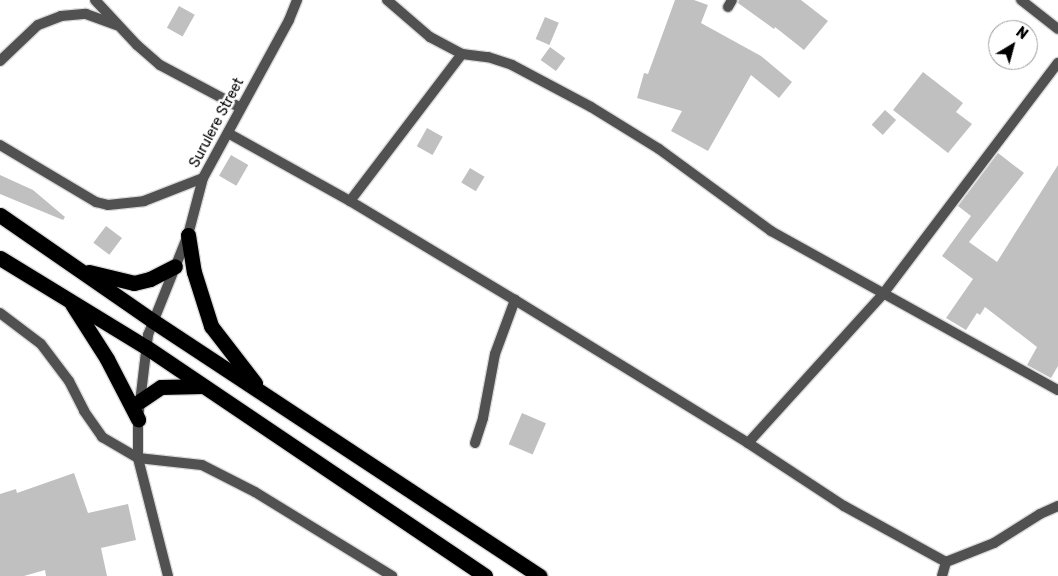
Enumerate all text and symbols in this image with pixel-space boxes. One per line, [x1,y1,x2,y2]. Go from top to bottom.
north arrow [988,20,1038,70]
text: N [1013,24,1031,43]
street label: Surulere Street [186,75,248,171]

